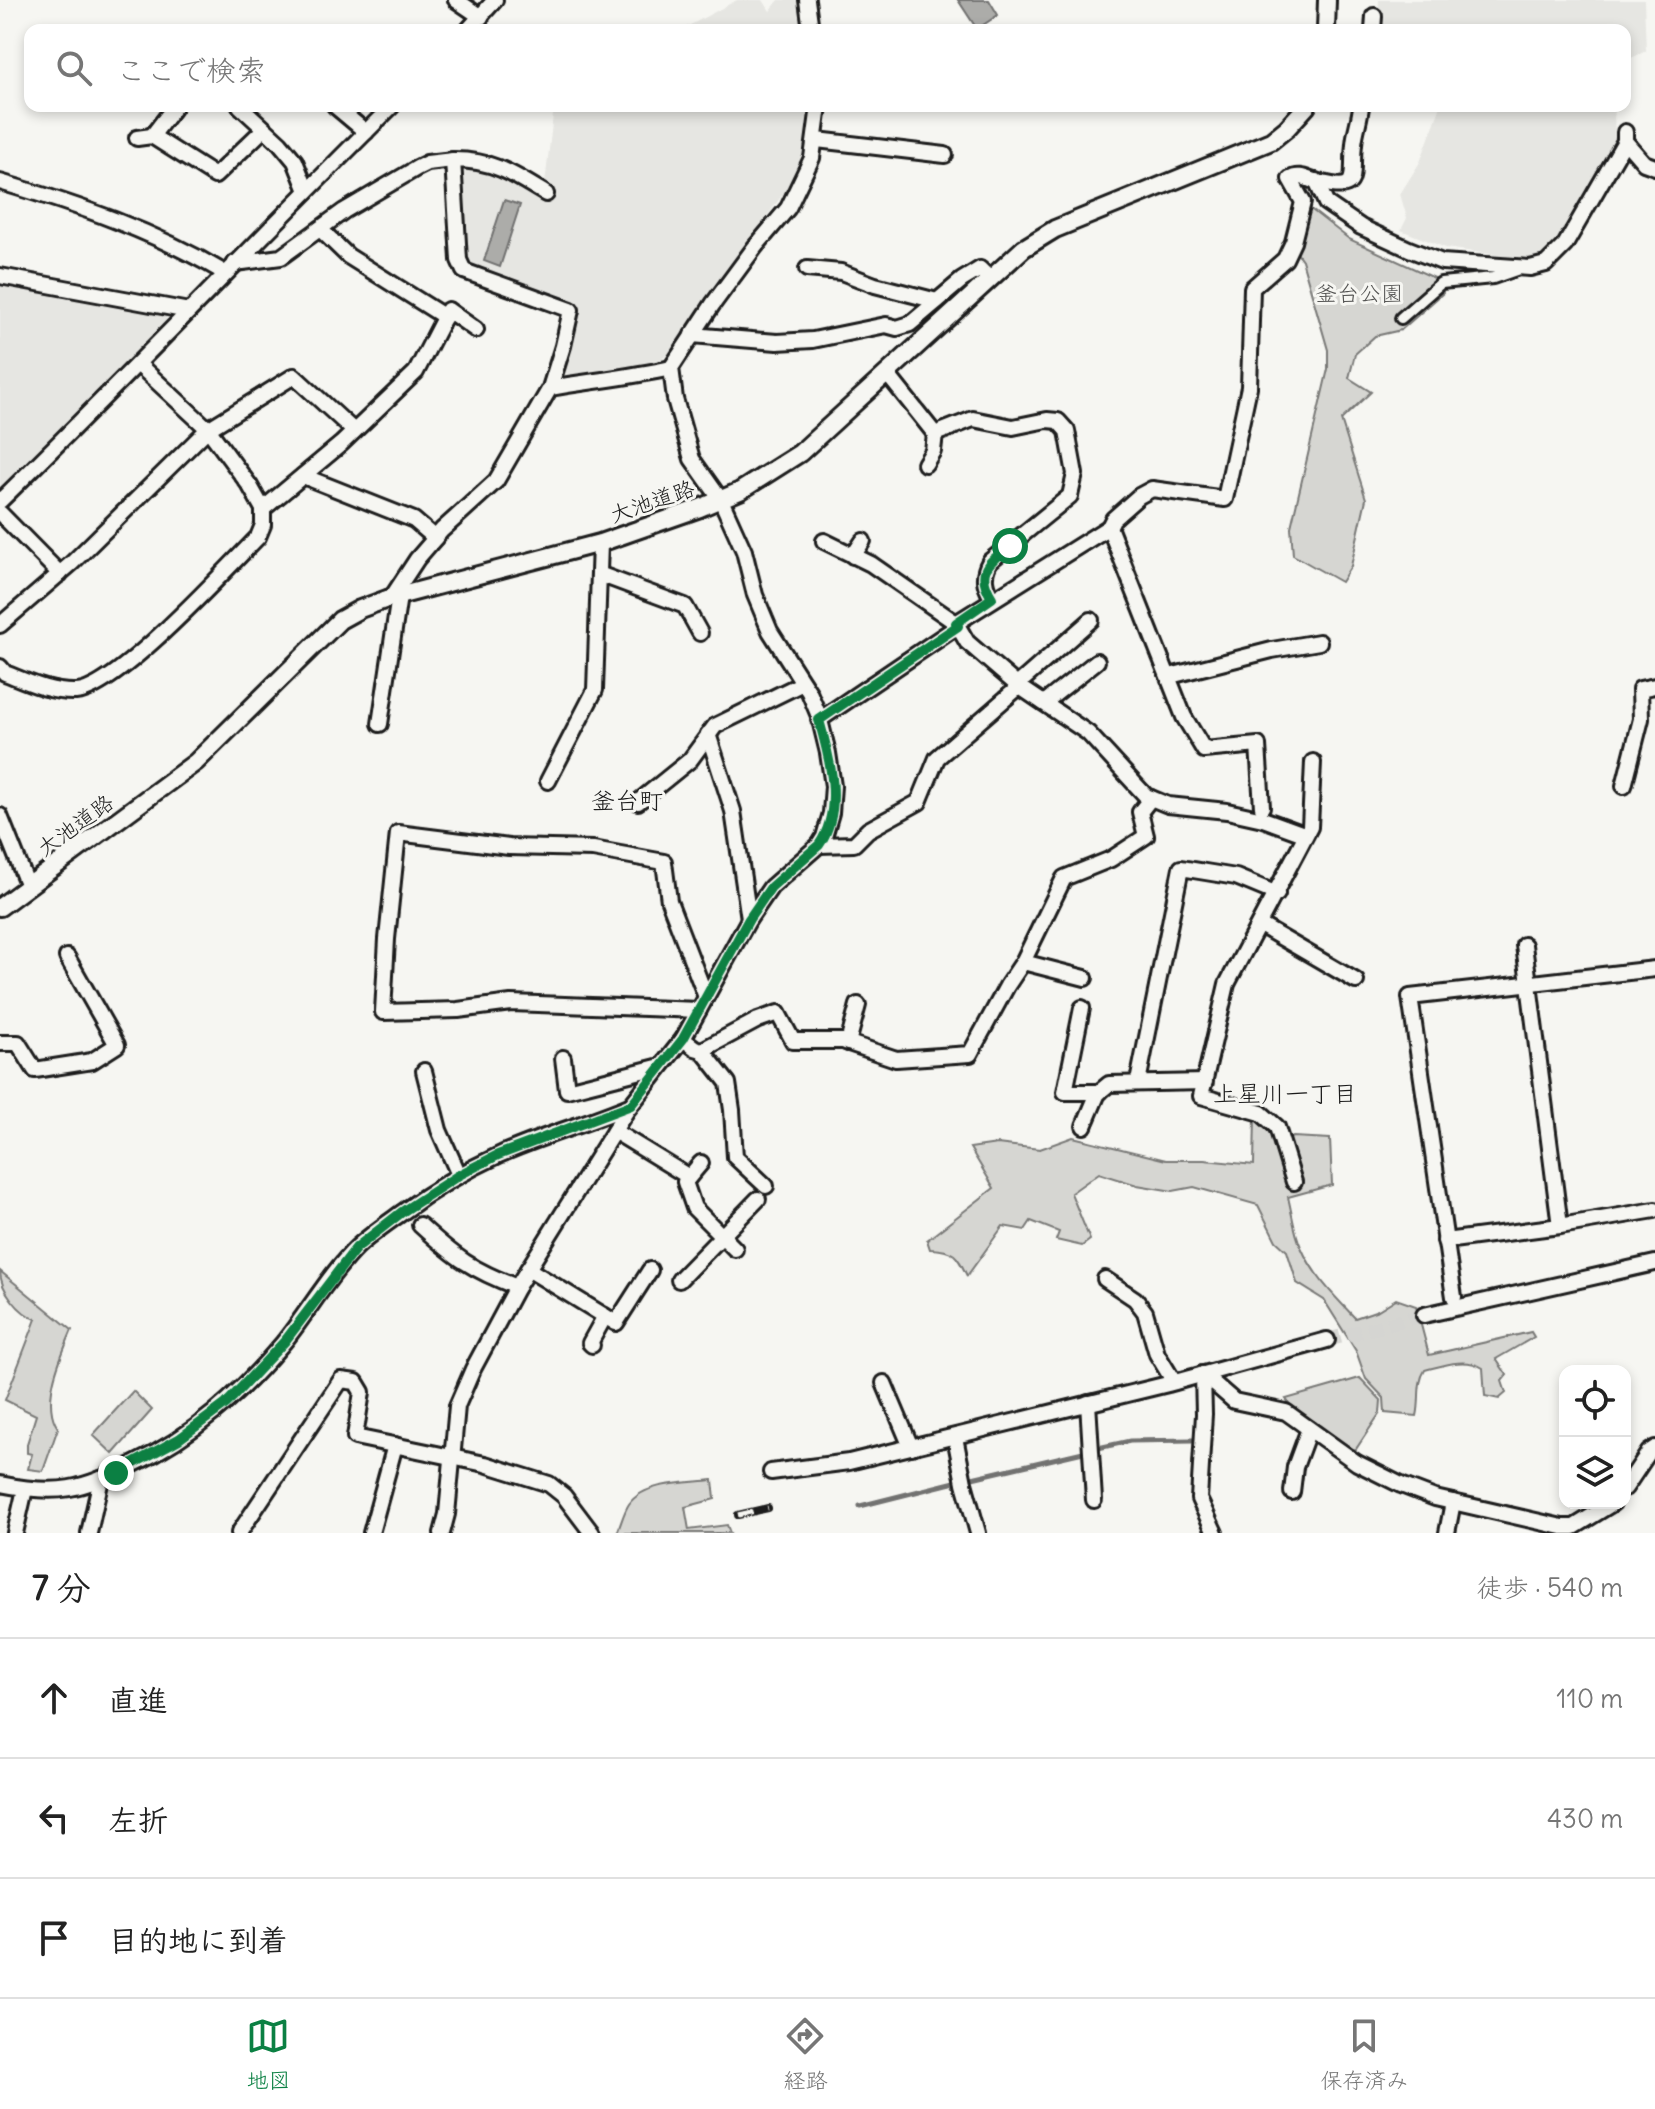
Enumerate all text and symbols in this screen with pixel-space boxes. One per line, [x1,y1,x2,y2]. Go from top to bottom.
search box [24,24,1631,112]
icon: search [52,46,96,90]
text: ここで検索 [116,51,266,89]
park label: 釜台公園 [1315,279,1403,307]
street label: 大池道路 [606,473,698,529]
route start [992,528,1028,564]
district label: 釜台町 [591,785,663,815]
street label: 大池道路 [31,788,119,862]
district label: 上星川一丁目 [1213,1078,1357,1108]
map controls [1559,1365,1631,1509]
button: locate [1559,1365,1631,1437]
button: layers [1559,1437,1631,1509]
route end [98,1455,134,1491]
text: 7 分 [32,1566,91,1609]
text: 徒歩 · 540 m [1477,1571,1623,1604]
icon: ahead [32,1676,76,1720]
text: 直進 [108,1681,168,1719]
text: 110 m [1556,1682,1623,1715]
icon: left [32,1796,76,1840]
text: 左折 [108,1801,168,1839]
text: 430 m [1547,1802,1623,1835]
icon: arrive [32,1916,76,1960]
text: 目的地に到着 [108,1921,288,1959]
tab: 地図 [246,2014,291,2094]
tab: 経路 [783,2014,828,2094]
tab: 保存済み [1320,2014,1409,2094]

